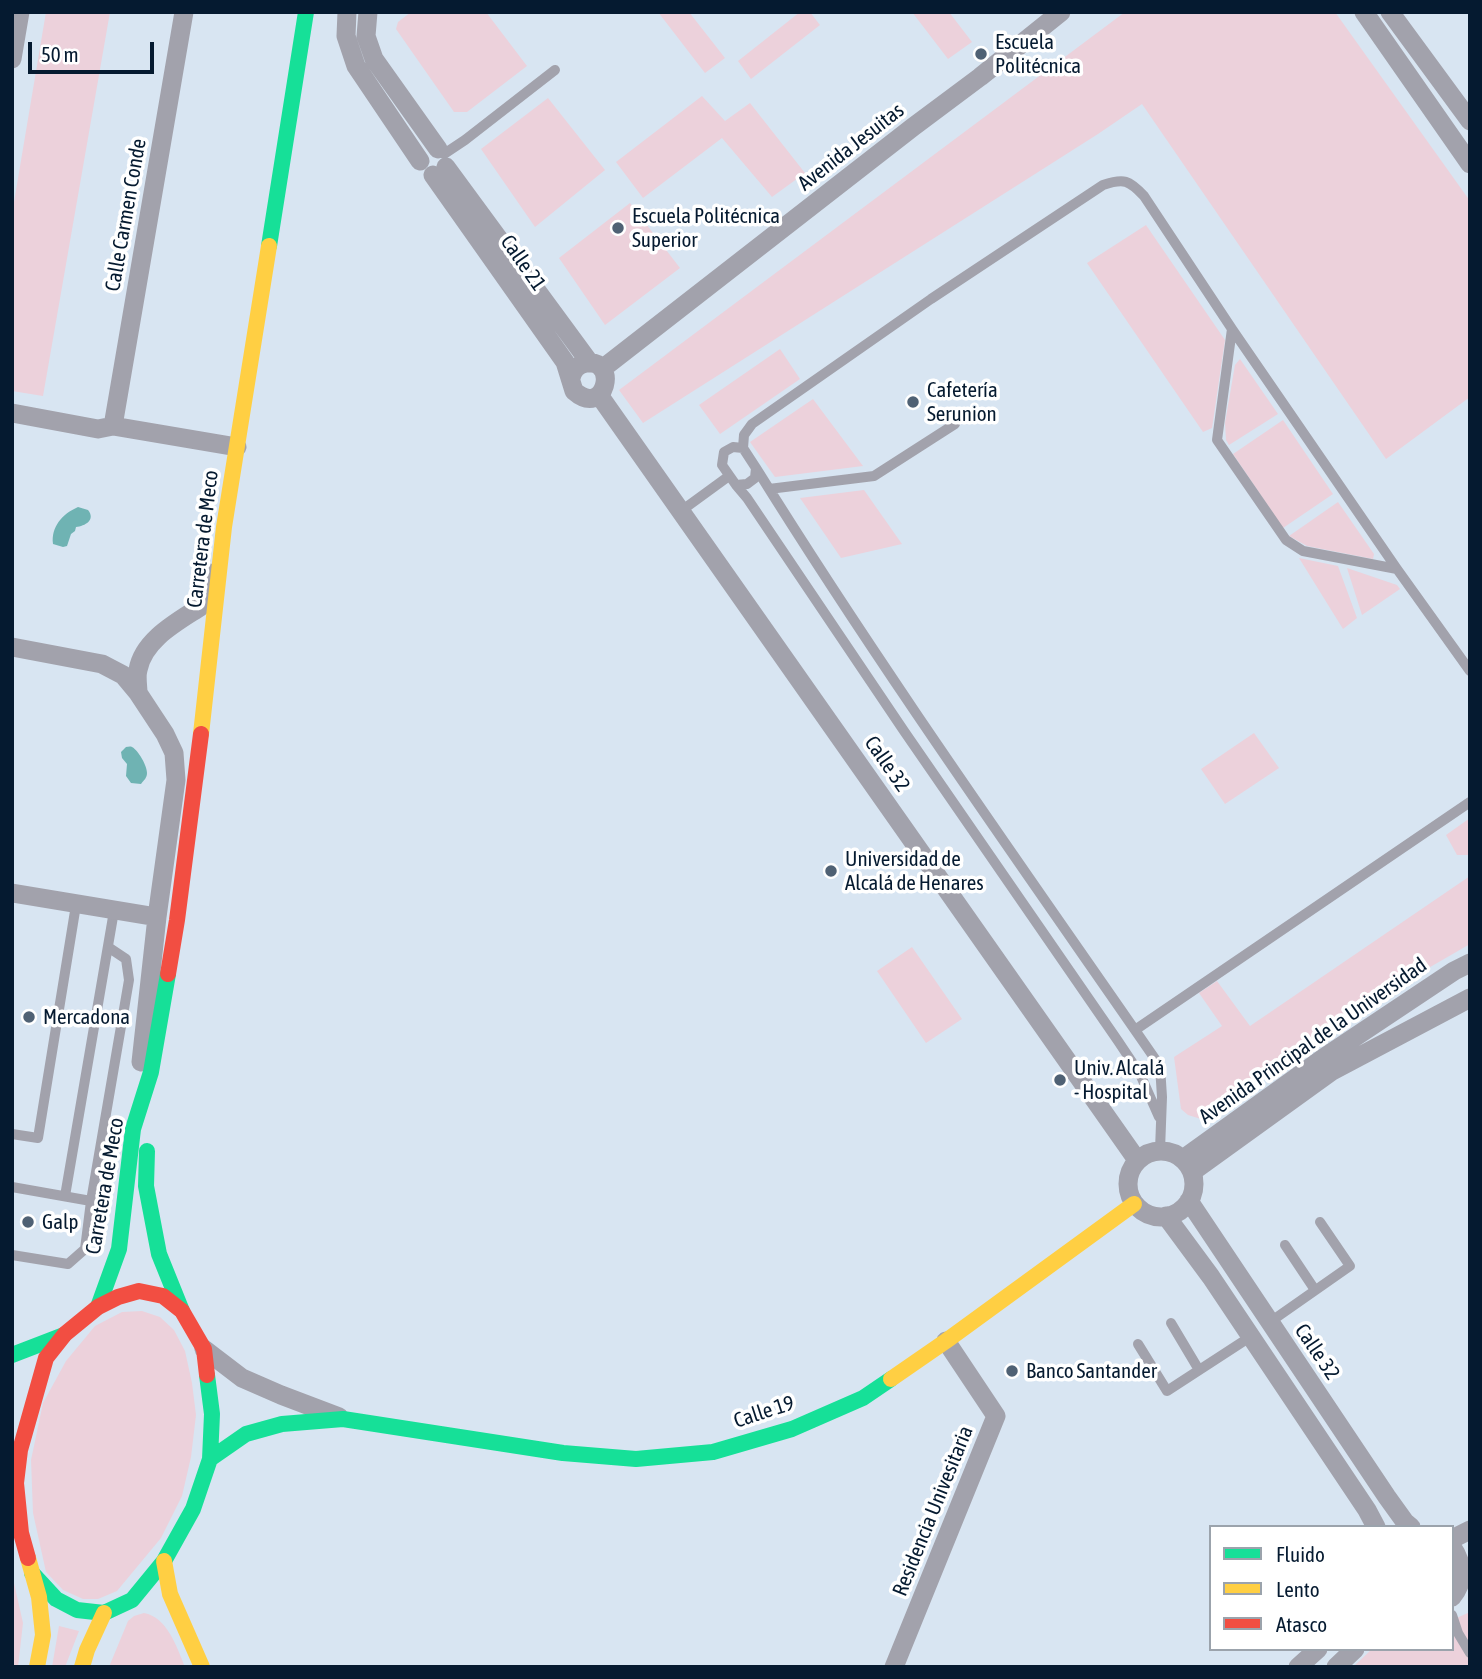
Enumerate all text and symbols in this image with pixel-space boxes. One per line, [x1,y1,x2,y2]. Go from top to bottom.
scale bar [32,28,158,72]
place label: Escuela Politécnica [995,29,1081,79]
text: 50 m [41,42,79,66]
marker: Escuela Politécnica [973,46,989,62]
street label: Avenida Jesuitas [793,98,909,196]
street label: Calle Carmen Conde [100,137,152,293]
place label: Escuela Politécnica Superior [632,203,780,253]
marker: Escuela Politécnica Superior [610,220,626,236]
street label: Calle 21 [495,230,551,296]
place label: Cafetería Serunion [927,377,998,427]
marker: Cafetería Serunion [905,394,921,410]
street label: Carretera de Meco [182,469,224,609]
street label: Calle 32 [859,731,915,797]
place label: Universidad de Alcalá de Henares [845,846,984,896]
marker: Universidad de Alcalá de Henares [823,863,839,879]
street label: Avenida Principal de la Universidad [1194,953,1432,1129]
place label: Mercadona [43,1004,130,1030]
marker: Mercadona [21,1009,37,1025]
place label: Univ. Alcalá - Hospital [1074,1055,1165,1105]
marker: Univ. Alcalá - Hospital [1052,1072,1068,1088]
street label: Carretera de Meco [81,1116,129,1256]
place label: Galp [42,1209,78,1235]
marker: Galp [20,1214,36,1230]
street label: Calle 32 [1289,1319,1345,1385]
place label: Banco Santander [1026,1358,1157,1384]
marker: Banco Santander [1004,1363,1020,1379]
street label: Calle 19 [730,1390,798,1434]
street label: Residencia Univesitaria [887,1422,979,1600]
legend [1209,1525,1454,1651]
text: Fluido [1276,1542,1325,1566]
text: Lento [1276,1577,1320,1601]
text: Atasco [1276,1612,1327,1636]

